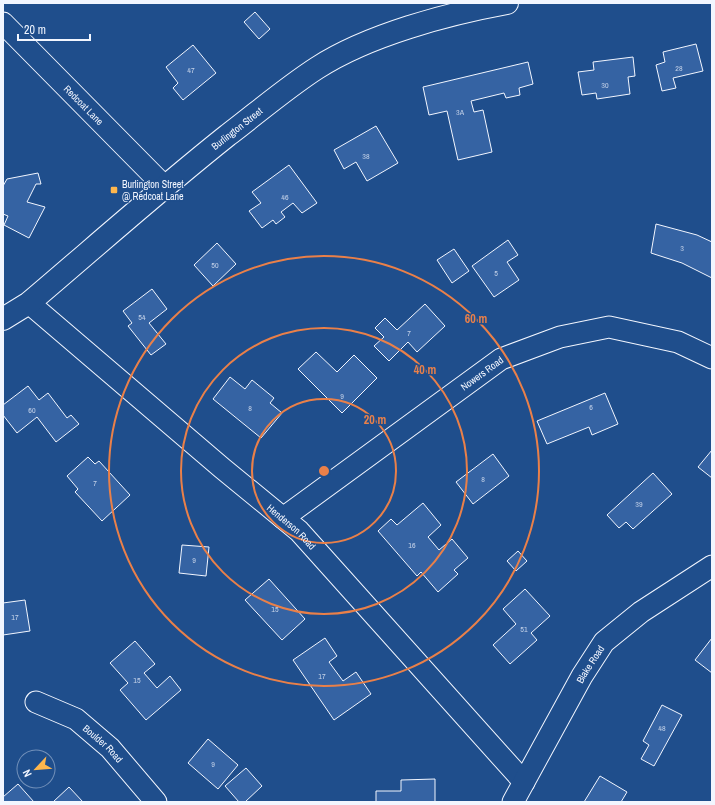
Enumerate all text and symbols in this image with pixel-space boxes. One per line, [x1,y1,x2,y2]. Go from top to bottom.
scale bar [18,16,90,42]
text: 20 m [24,22,46,38]
house number: 28 [675,63,683,73]
house number: 47 [187,65,195,75]
house number: 30 [601,80,609,90]
street label: Redcoat Lane [61,82,107,128]
street label: Burlington Street [208,104,265,152]
house number: 3A [456,107,465,117]
house number: 38 [362,151,370,161]
place label: Burlington Street @ Redcoat Lane [122,178,184,203]
marker: Burlington Street @ Redcoat Lane [109,185,119,195]
house number: 46 [281,192,289,202]
house number: 3 [680,243,684,253]
house number: 50 [211,260,219,270]
house number: 5 [494,268,498,278]
text: 60 m [465,311,487,327]
house number: 54 [138,312,146,322]
house number: 7 [407,328,411,338]
street label: Nowers Road [458,353,506,393]
text: 40 m [414,362,436,378]
house number: 9 [340,391,344,401]
house number: 6 [589,402,593,412]
house number: 8 [248,403,252,413]
house number: 60 [28,405,36,415]
text: 20 m [364,412,386,428]
centre of rings [317,464,331,478]
house number: 8 [481,474,485,484]
house number: 7 [93,478,97,488]
house number: 39 [635,499,643,509]
street label: Henderson Road [264,501,319,552]
house number: 16 [408,540,416,550]
house number: 9 [192,555,196,565]
house number: 15 [271,604,279,614]
house number: 17 [11,612,19,622]
house number: 51 [520,624,528,634]
street label: Blake Road [573,643,607,685]
house number: 17 [318,671,326,681]
house number: 15 [133,675,141,685]
street label: Boulder Road [80,721,126,765]
house number: 48 [658,723,666,733]
north arrow [16,749,56,789]
house number: 9 [211,759,215,769]
text: N [19,767,35,779]

